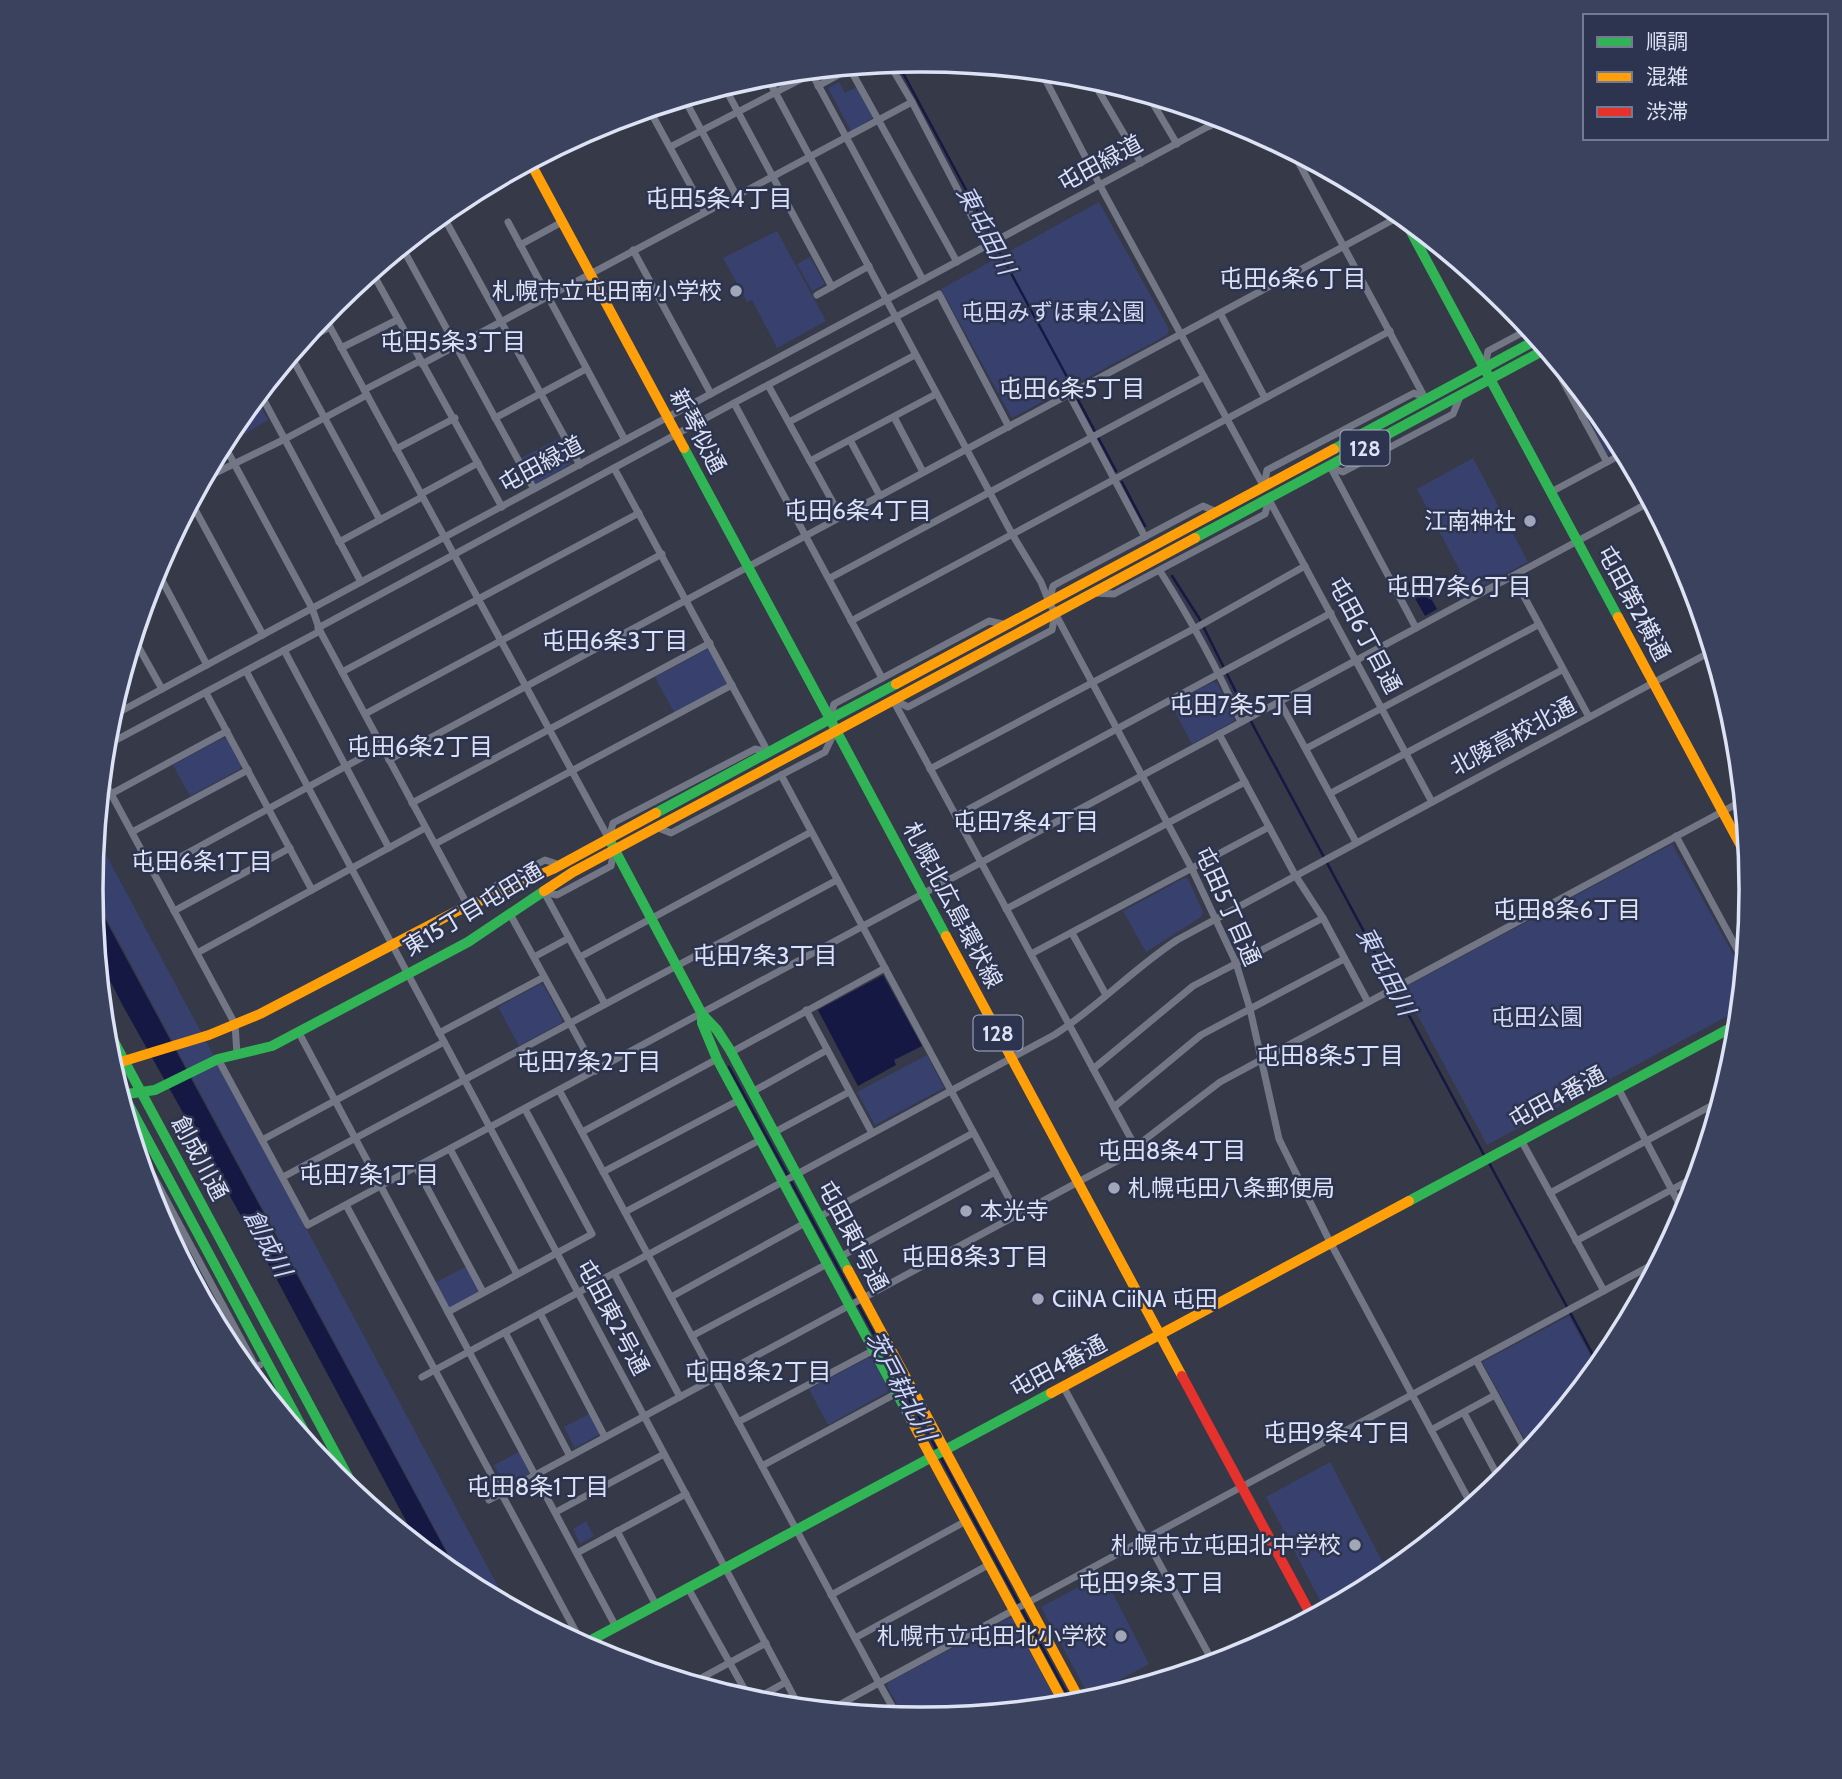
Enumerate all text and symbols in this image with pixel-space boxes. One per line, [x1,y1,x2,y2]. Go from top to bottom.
legend [1583,14,1828,140]
text: 順調 [1646,29,1688,54]
text: 混雑 [1646,64,1688,89]
text: 渋滞 [1646,99,1688,124]
street label: 屯田緑道 [1053,129,1147,197]
water label: 東屯田川 [951,181,1023,282]
district label: 屯田5条4丁目 [646,184,792,213]
district label: 屯田6条6丁目 [1219,264,1367,293]
place label: 札幌市立屯田南小学校 [492,277,722,305]
marker: 札幌市立屯田南小学校 [728,283,744,299]
park label: 屯田みずほ東公園 [961,298,1145,326]
district label: 屯田5条3丁目 [380,327,526,356]
district label: 屯田6条5丁目 [999,374,1145,403]
street label: 新琴似通 [664,384,732,478]
street label: 屯田緑道 [494,430,588,498]
road number: 128 [1340,430,1390,466]
district label: 屯田6条4丁目 [784,496,932,525]
place label: 江南神社 [1424,507,1516,535]
marker: 江南神社 [1522,513,1538,529]
street label: 屯田第2横通 [1592,540,1676,666]
street label: 屯田6丁目通 [1323,572,1407,698]
district label: 屯田7条6丁目 [1386,572,1532,601]
district label: 屯田6条3丁目 [542,626,688,655]
district label: 屯田7条5丁目 [1169,690,1315,719]
street label: 北陵高校北通 [1446,691,1580,781]
district label: 屯田6条2丁目 [347,732,493,761]
district label: 屯田7条4丁目 [953,807,1099,836]
street label: 札幌北広島環状線 [897,817,1009,993]
street label: 屯田5丁目通 [1189,842,1267,970]
district label: 屯田6条1丁目 [131,847,273,876]
street label: 東15丁目屯田通 [398,856,548,962]
district label: 屯田8条6丁目 [1493,895,1641,924]
water label: 東屯田川 [1351,922,1423,1023]
district label: 屯田7条3丁目 [692,941,838,970]
park label: 屯田公園 [1491,1003,1583,1031]
road number: 128 [974,1016,1023,1050]
district label: 屯田8条5丁目 [1256,1041,1404,1070]
district label: 屯田7条2丁目 [517,1047,661,1076]
street label: 屯田4番通 [1504,1060,1610,1134]
street label: 創成川通 [166,1111,234,1205]
district label: 屯田8条4丁目 [1098,1136,1246,1165]
district label: 屯田7条1丁目 [299,1160,439,1189]
place label: 札幌屯田八条郵便局 [1128,1174,1335,1202]
street label: 屯田東1号通 [812,1175,894,1297]
marker: 札幌屯田八条郵便局 [1106,1180,1122,1196]
place label: 本光寺 [980,1197,1049,1225]
marker: 本光寺 [958,1203,974,1219]
water label: 創成川 [238,1204,299,1284]
district label: 屯田8条3丁目 [901,1242,1049,1271]
street label: 屯田東2号通 [571,1254,655,1380]
place label: CiiNA CiiNA 屯田 [1052,1285,1218,1313]
marker: CiiNA CiiNA 屯田 [1030,1291,1046,1307]
water label: 茨戸耕北川 [860,1326,943,1448]
street label: 屯田4番通 [1005,1329,1111,1403]
district label: 屯田8条2丁目 [684,1357,832,1386]
district label: 屯田9条4丁目 [1263,1418,1411,1447]
district label: 屯田8条1丁目 [467,1472,609,1501]
place label: 札幌市立屯田北中学校 [1111,1531,1341,1559]
marker: 札幌市立屯田北中学校 [1347,1537,1363,1553]
district label: 屯田9条3丁目 [1078,1568,1224,1597]
place label: 札幌市立屯田北小学校 [877,1622,1107,1650]
marker: 札幌市立屯田北小学校 [1113,1628,1129,1644]

